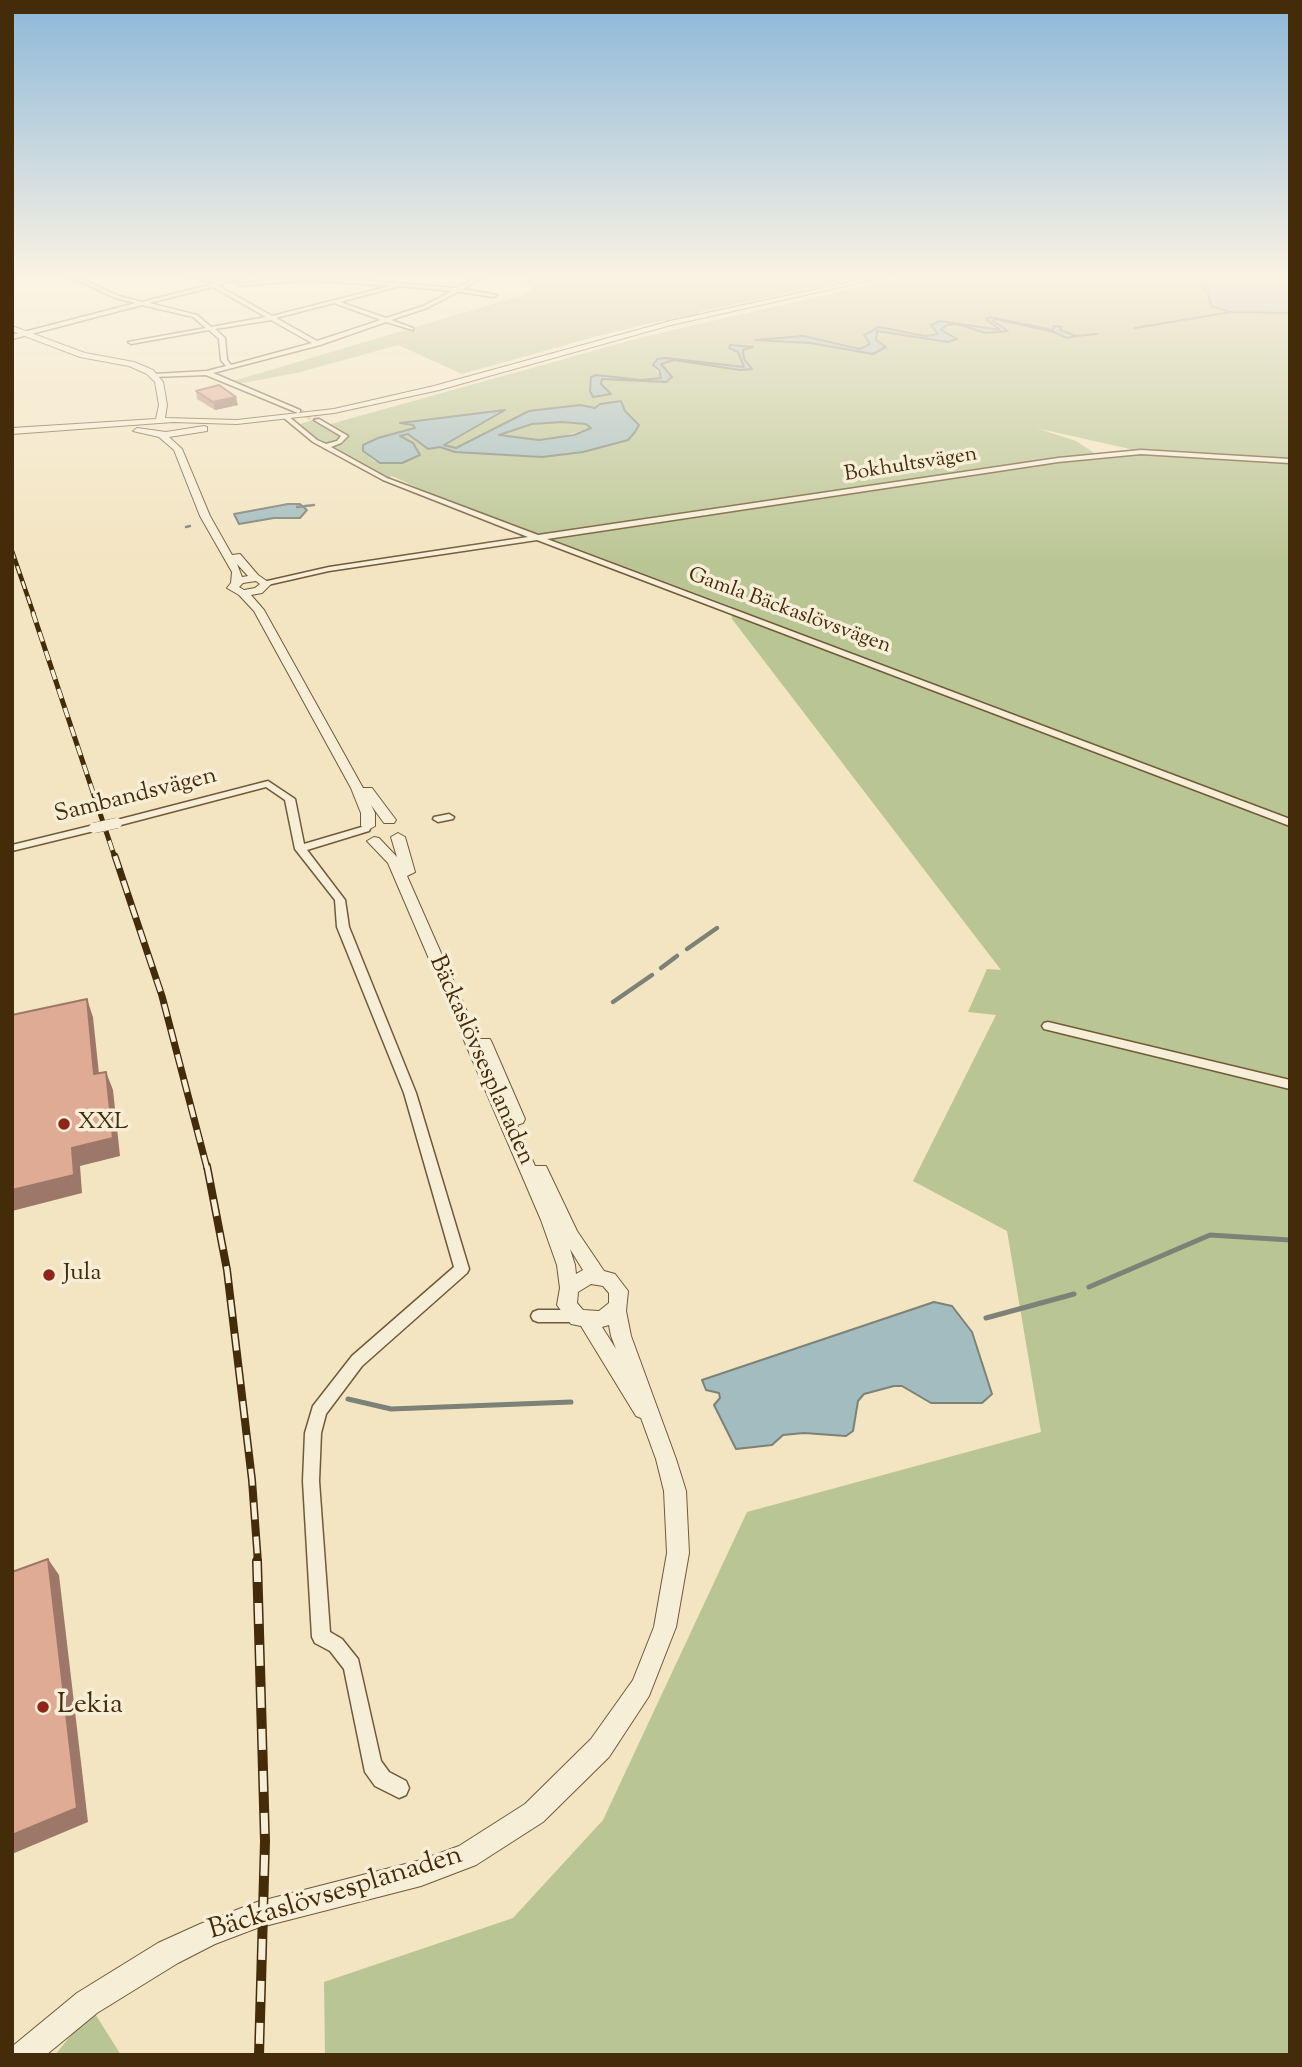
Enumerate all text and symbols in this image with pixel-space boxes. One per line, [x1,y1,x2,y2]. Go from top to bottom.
street label: Bokhultsvägen [843,443,979,489]
street label: Gamla Bäckaslövsvägen [684,564,894,660]
street label: Sambandsvägen [52,763,220,831]
street label: Bäckaslövsesplanaden [421,952,539,1170]
place label: XXL [78,1110,129,1138]
marker: XXL [56,1116,72,1132]
place label: Jula [63,1261,102,1289]
marker: Jula [41,1267,57,1283]
place label: Lekia [57,1690,123,1724]
marker: Lekia [35,1699,51,1715]
street label: Bäckaslövsesplanaden [205,1840,467,1950]

